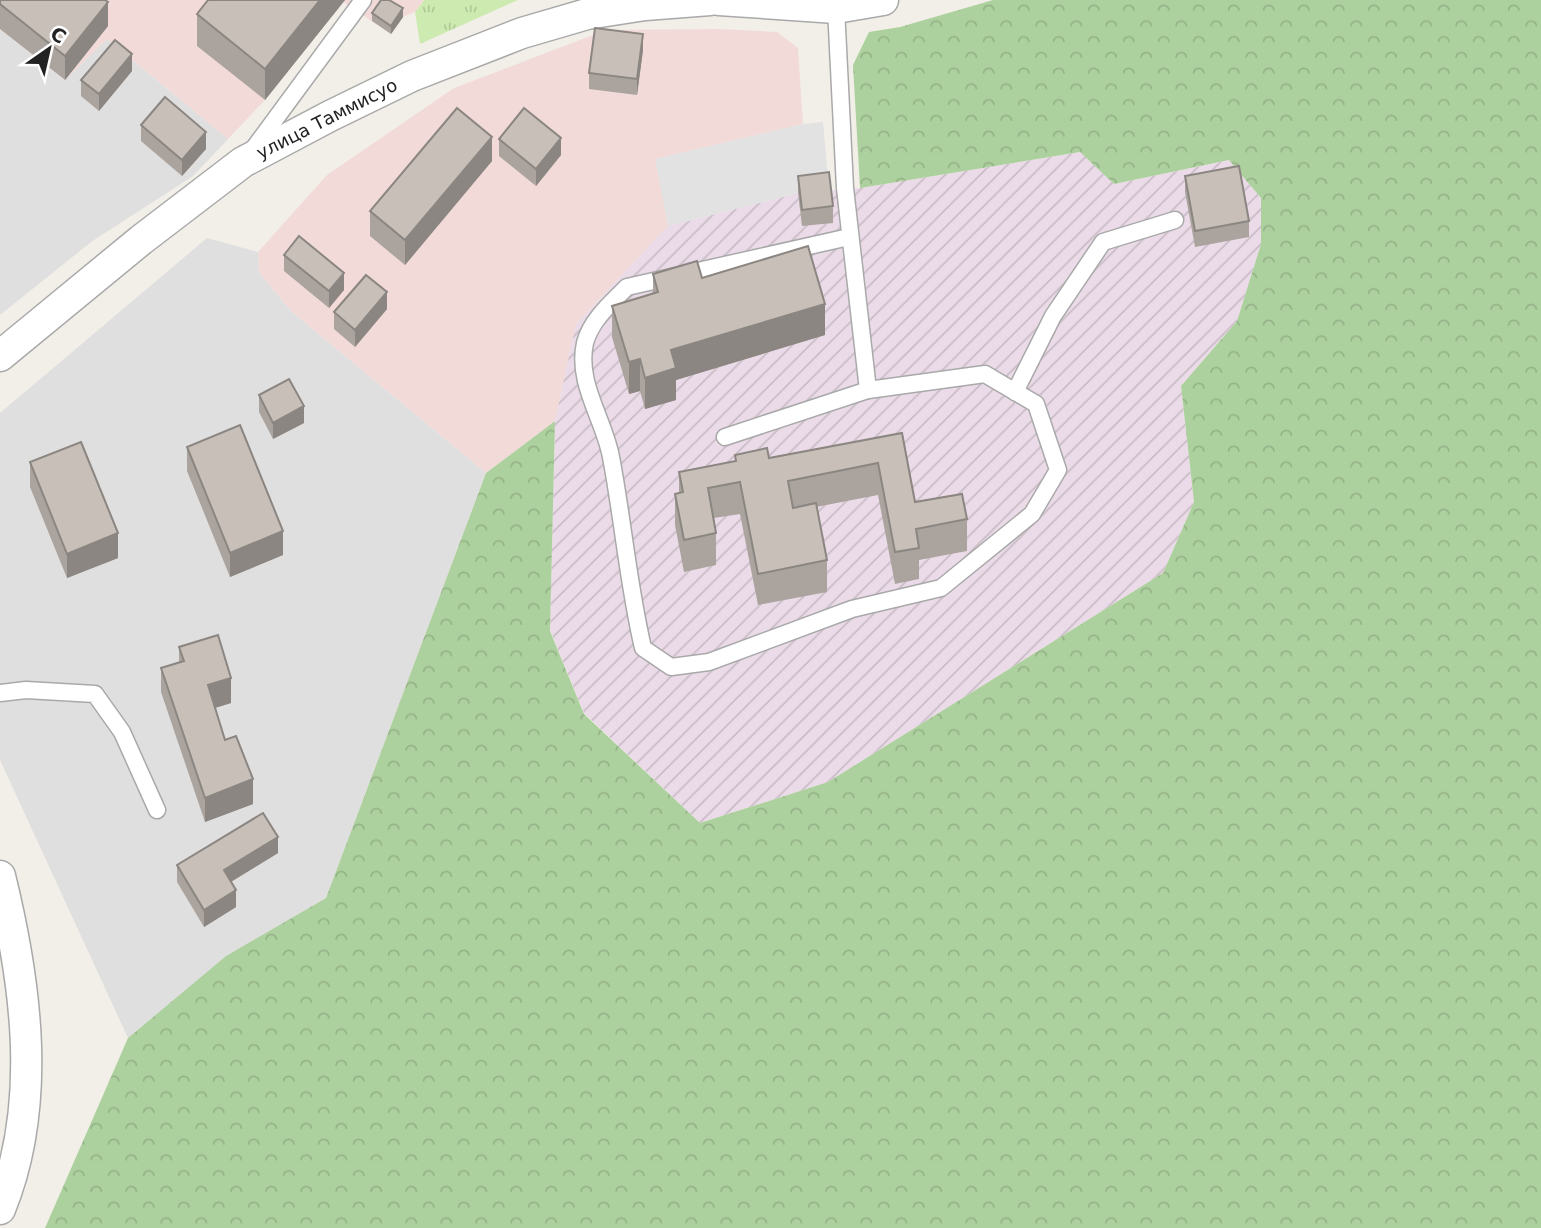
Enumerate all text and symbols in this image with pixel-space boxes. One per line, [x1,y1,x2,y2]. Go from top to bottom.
north arrow [14,14,84,84]
text: С [47,22,70,48]
street label: улица Таммисуо [253,74,401,163]

